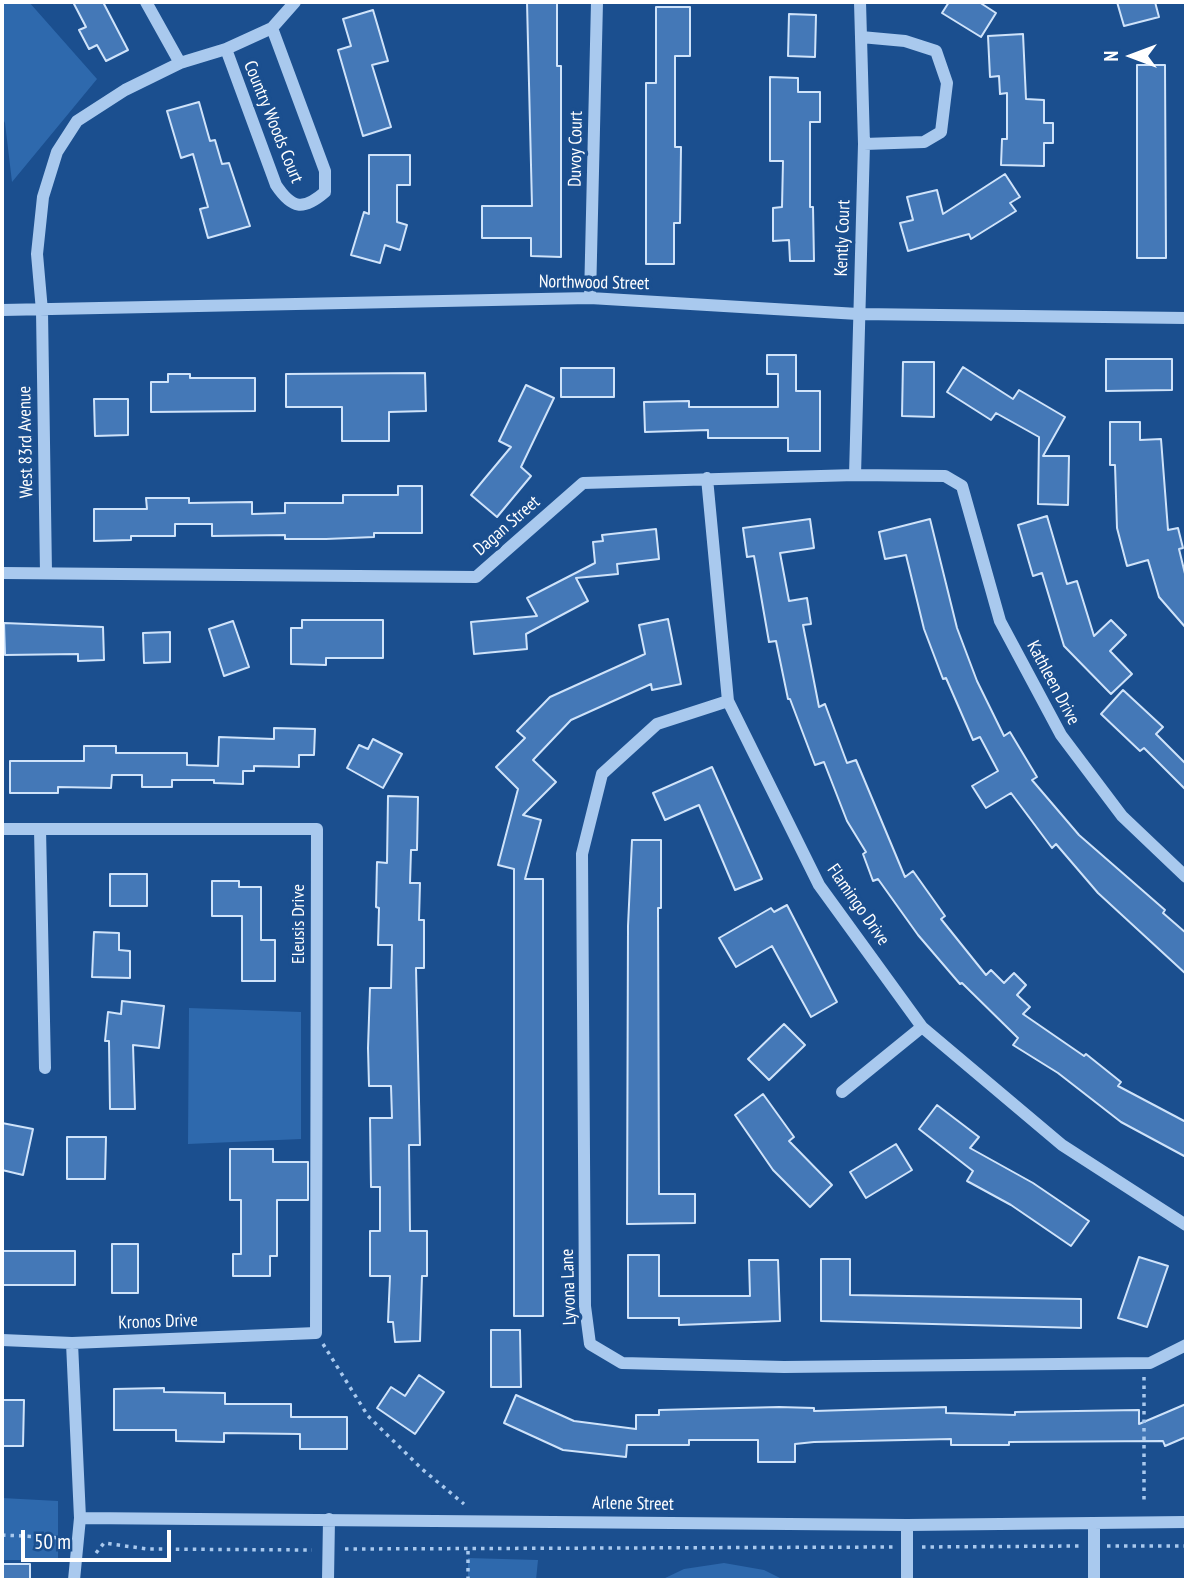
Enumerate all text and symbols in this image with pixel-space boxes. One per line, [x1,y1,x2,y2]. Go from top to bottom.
north arrow [1097,21,1167,91]
text: N [1099,51,1123,61]
street label: Country Woods Court [239,58,307,186]
street label: Duvoy Court [565,111,587,187]
street label: Kently Court [831,199,855,277]
street label: Northwood Street [539,271,649,295]
street label: West 83rd Avenue [14,386,38,498]
street label: Dagan Street [469,491,545,561]
street label: Kathleen Drive [1022,637,1084,729]
street label: Flamingo Drive [822,860,894,950]
street label: Eleusis Drive [288,884,310,964]
street label: Lyvona Lane [557,1248,581,1326]
street label: Kronos Drive [118,1310,198,1334]
street label: Arlene Street [592,1492,674,1516]
scale bar [24,1516,175,1560]
text: 50 m [34,1528,71,1555]

